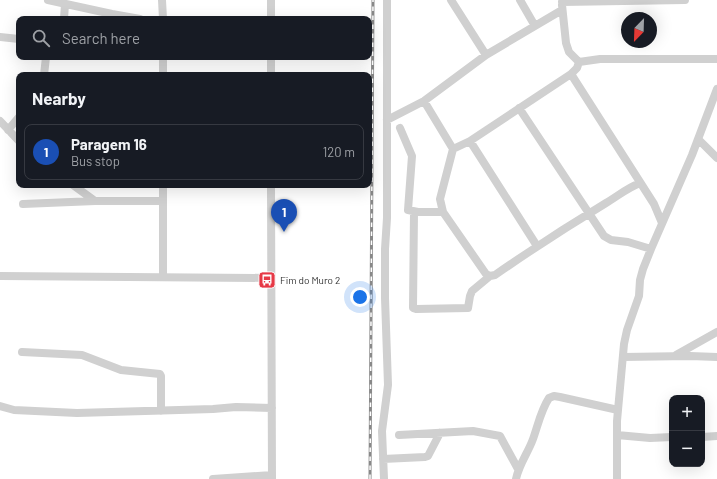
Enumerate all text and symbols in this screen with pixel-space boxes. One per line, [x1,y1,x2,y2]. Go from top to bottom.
north arrow [621,12,657,48]
search box [16,16,372,60]
icon: search [30,27,52,49]
text: Search here [62,29,140,47]
text: Nearby [32,88,86,108]
text: Paragem 16 [71,135,147,153]
text: 1 [44,144,48,160]
text: 120 m [323,144,355,160]
text: Bus stop [71,153,120,169]
pin: 1 [271,199,297,232]
bus stop icon: Fim do Muro 2 [257,270,277,290]
place label: Fim do Muro 2 [280,274,340,286]
your location [350,287,370,307]
map controls [669,395,705,467]
button: + [669,395,705,431]
button: − [669,431,705,467]

